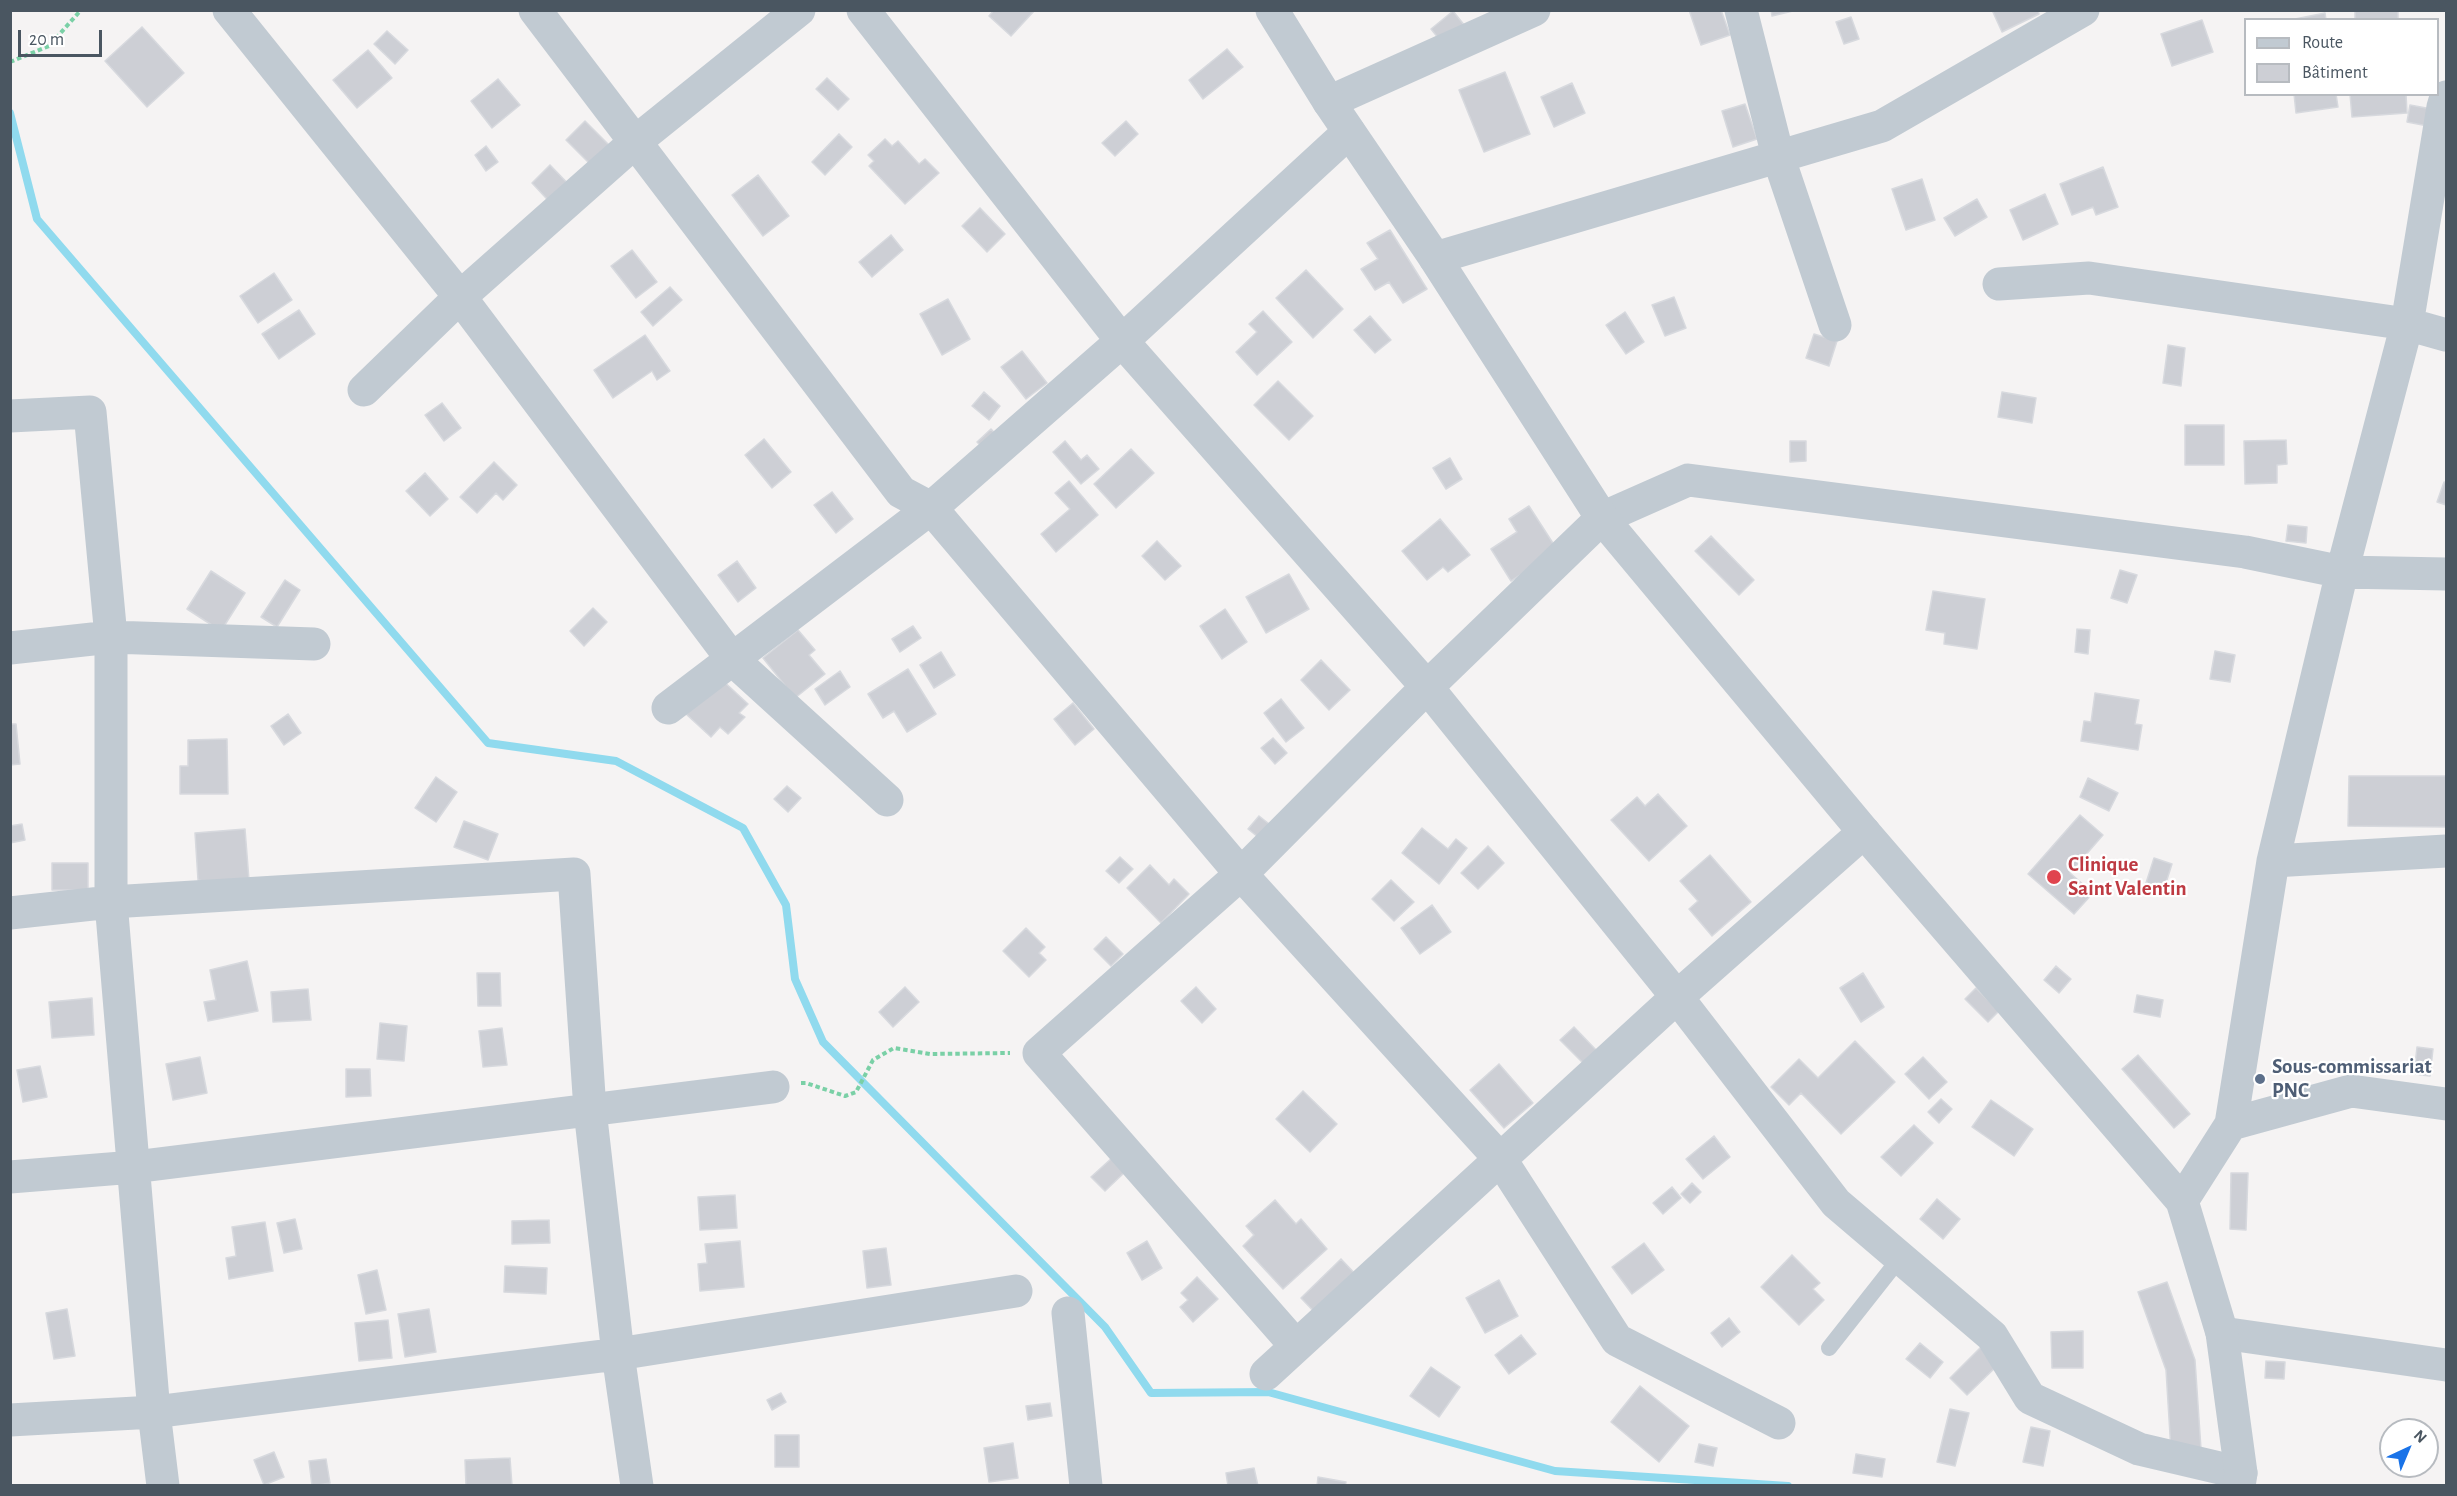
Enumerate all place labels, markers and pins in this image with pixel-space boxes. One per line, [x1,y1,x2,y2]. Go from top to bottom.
place label: Clinique Saint Valentin [2068,852,2187,902]
marker: Clinique Saint Valentin [2045,868,2063,886]
place label: Sous-commissariat PNC [2272,1054,2432,1104]
marker: Sous-commissariat PNC [2253,1072,2267,1086]

